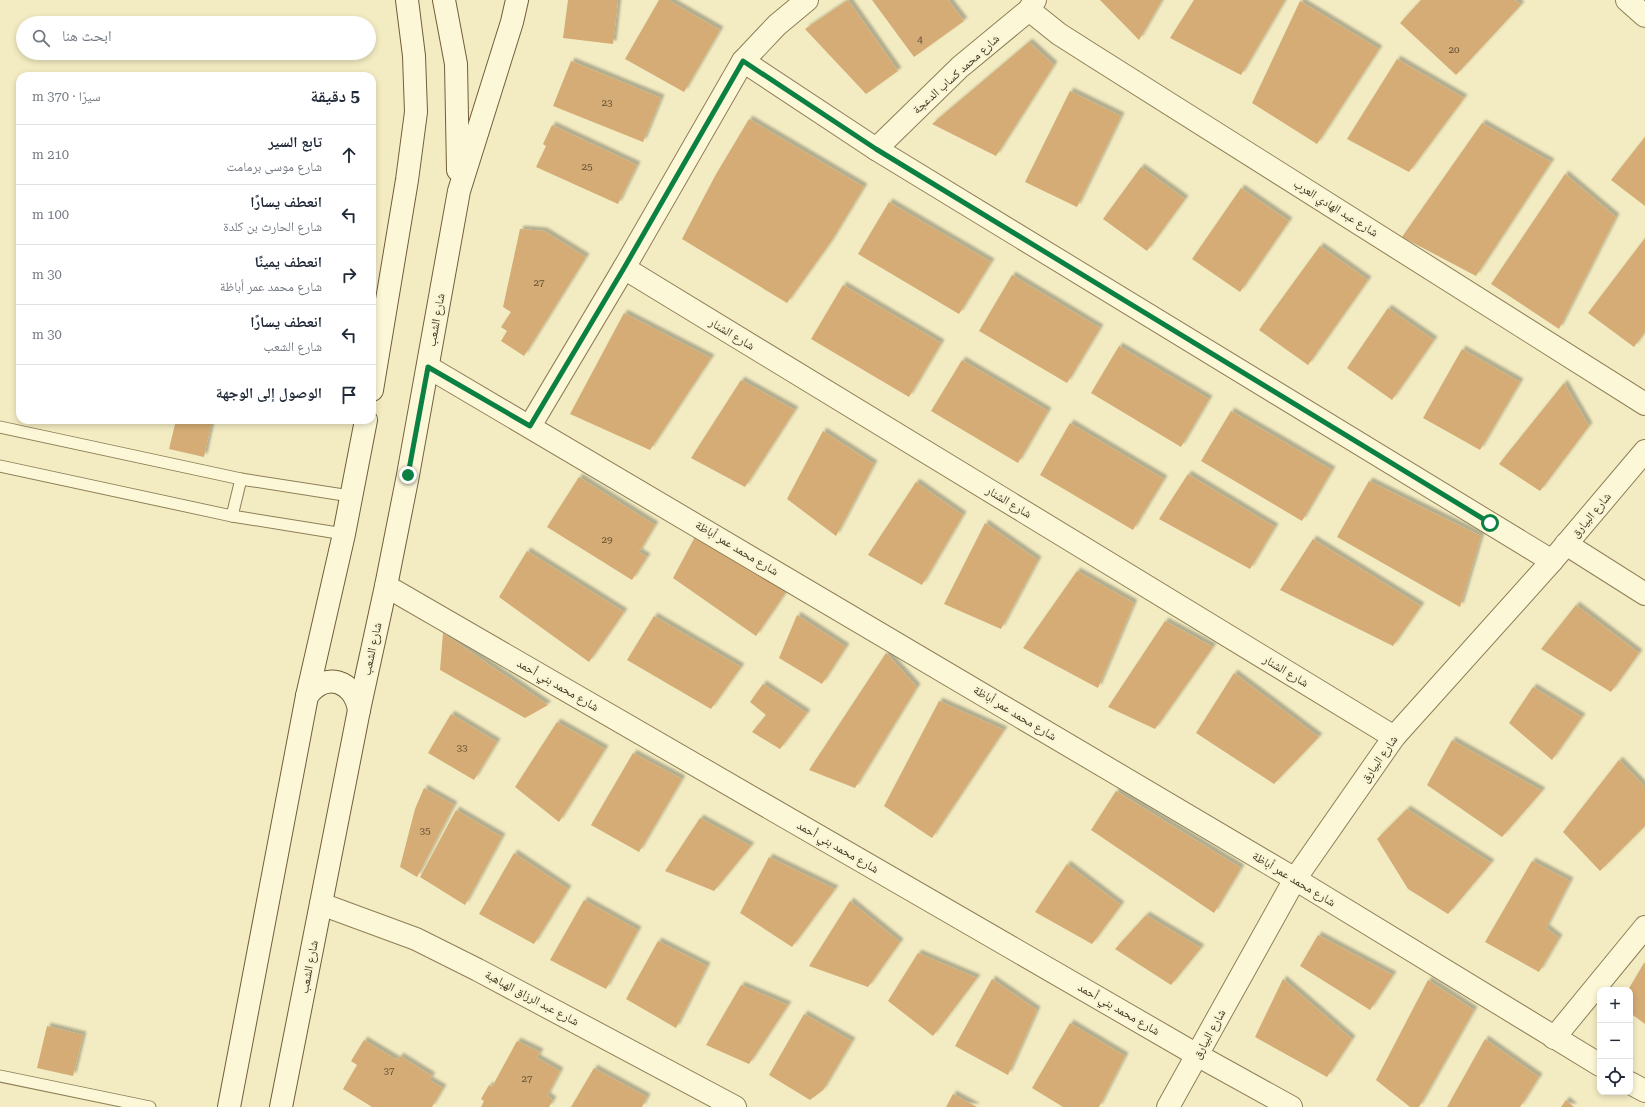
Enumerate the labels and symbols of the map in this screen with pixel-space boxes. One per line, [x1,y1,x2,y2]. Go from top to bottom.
street label: شارع محمد كساب الدعجة [910,31,1003,117]
house number: 4 [917,34,923,45]
house number: 20 [1448,44,1460,55]
house number: 23 [601,97,613,108]
house number: 25 [581,161,593,172]
street label: شارع عبد الهادي العرب [1290,176,1381,242]
house number: 27 [533,277,545,288]
street label: شارع الشعب [424,292,449,348]
street label: شارع الشنار [705,315,757,354]
route end [399,466,417,484]
street label: شارع الشنار [982,483,1034,522]
street label: شارع البيارق [1568,490,1615,541]
route start [1481,514,1499,532]
street label: شارع محمد عمر أباظة [692,518,781,579]
house number: 29 [601,534,613,545]
street label: شارع الشعب [360,621,385,677]
street label: شارع الشنار [1259,652,1311,691]
street label: شارع محمد بني أحمد [513,656,602,717]
street label: شارع محمد عمر أباظة [970,683,1059,744]
street label: شارع البيارق [1358,733,1401,786]
house number: 33 [456,742,468,753]
street label: شارع محمد بني أحمد [793,818,882,879]
house number: 35 [419,825,431,836]
street label: شارع محمد عمر أباظة [1249,849,1338,910]
street label: شارع الشعب [297,939,322,995]
street label: شارع عبد الرزاق الهباهبة [482,967,581,1030]
street label: شارع محمد بني أحمد [1074,980,1163,1041]
street label: شارع البيارق [1190,1007,1229,1062]
house number: 37 [383,1065,395,1076]
house number: 27 [521,1073,533,1084]

